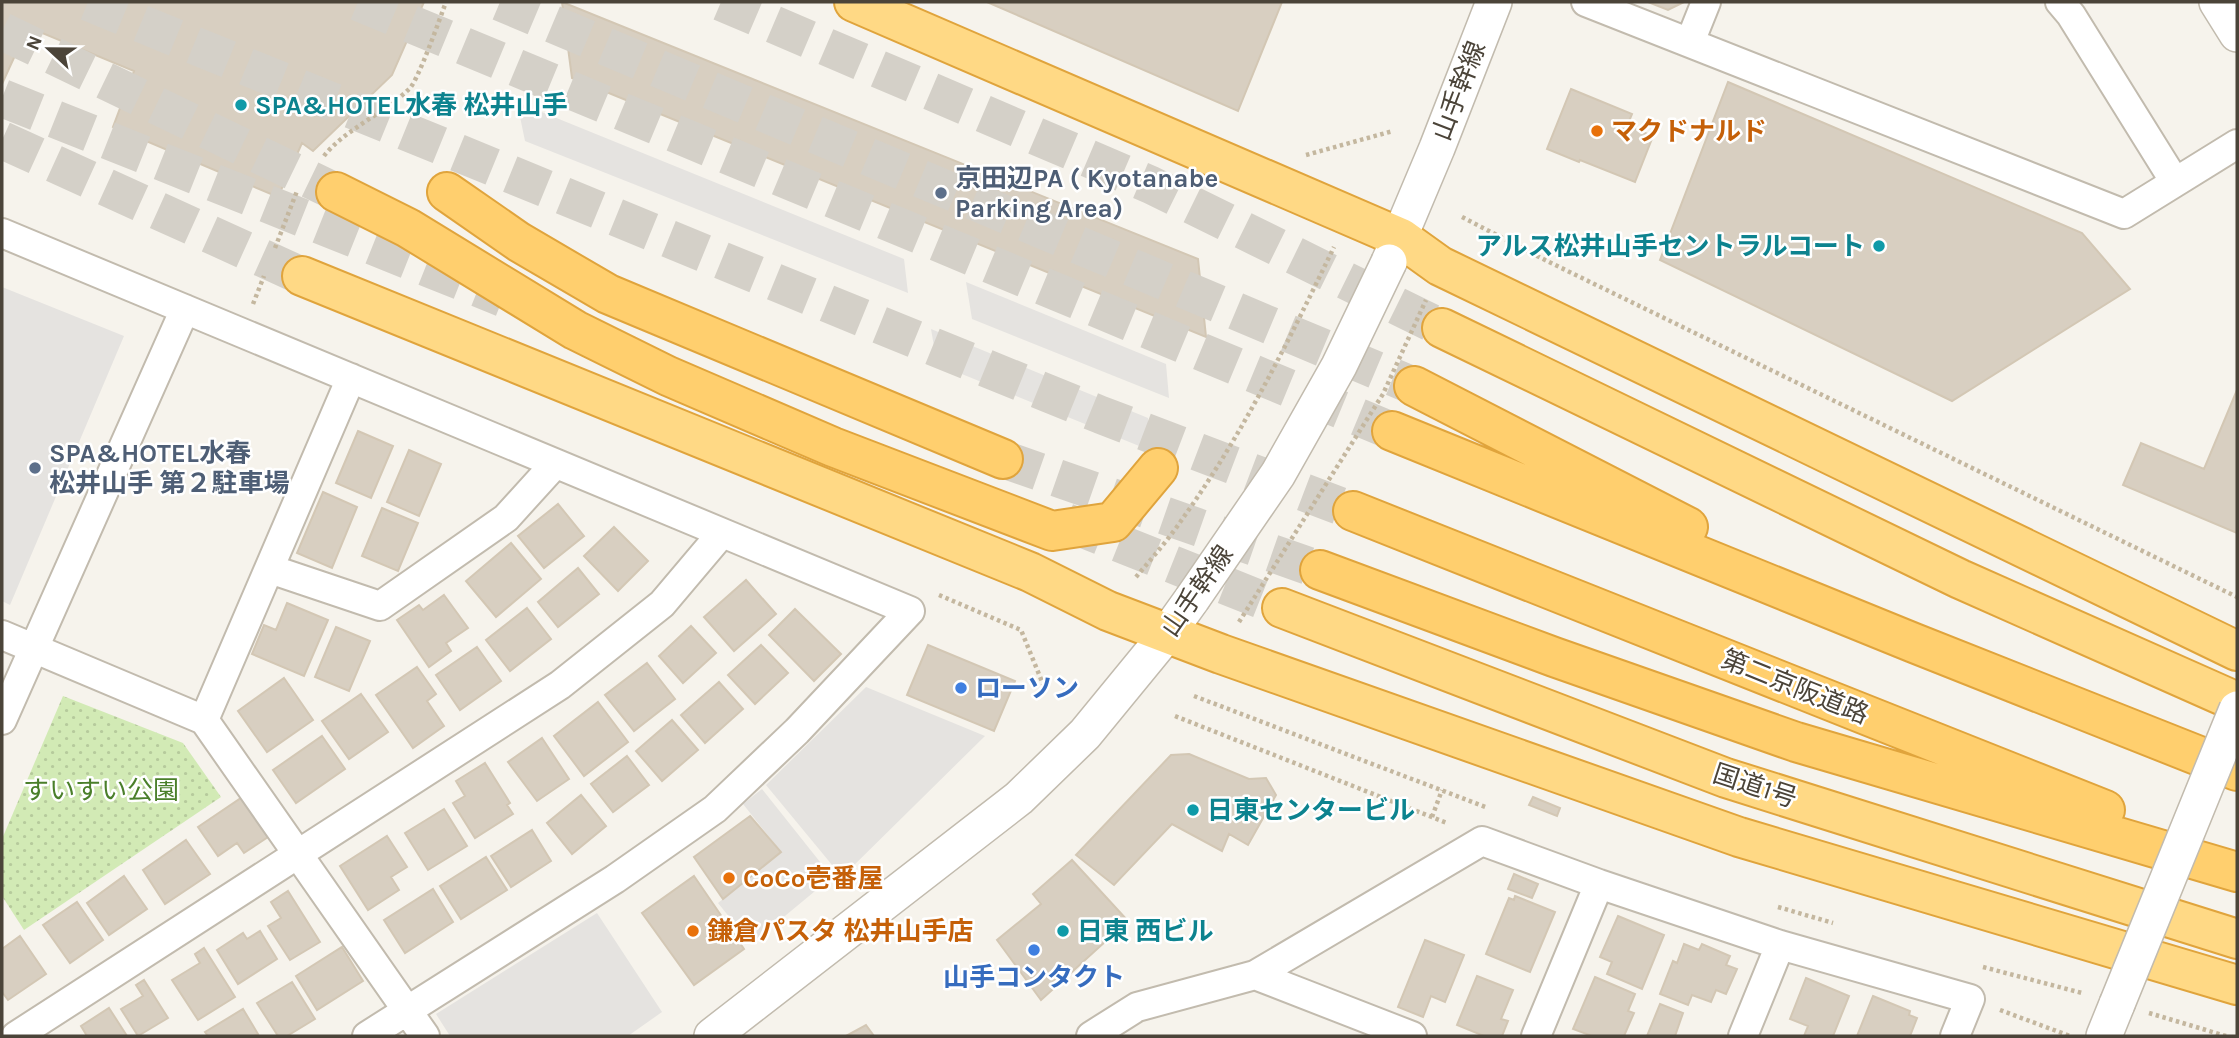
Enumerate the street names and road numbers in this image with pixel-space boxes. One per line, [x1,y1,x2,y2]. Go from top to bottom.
street label: 山手幹線 [1426,37,1492,145]
street label: 山手幹線 [1154,540,1240,642]
street label: 第二京阪道路 [1717,643,1873,731]
street label: 国道1号 [1709,758,1801,814]

